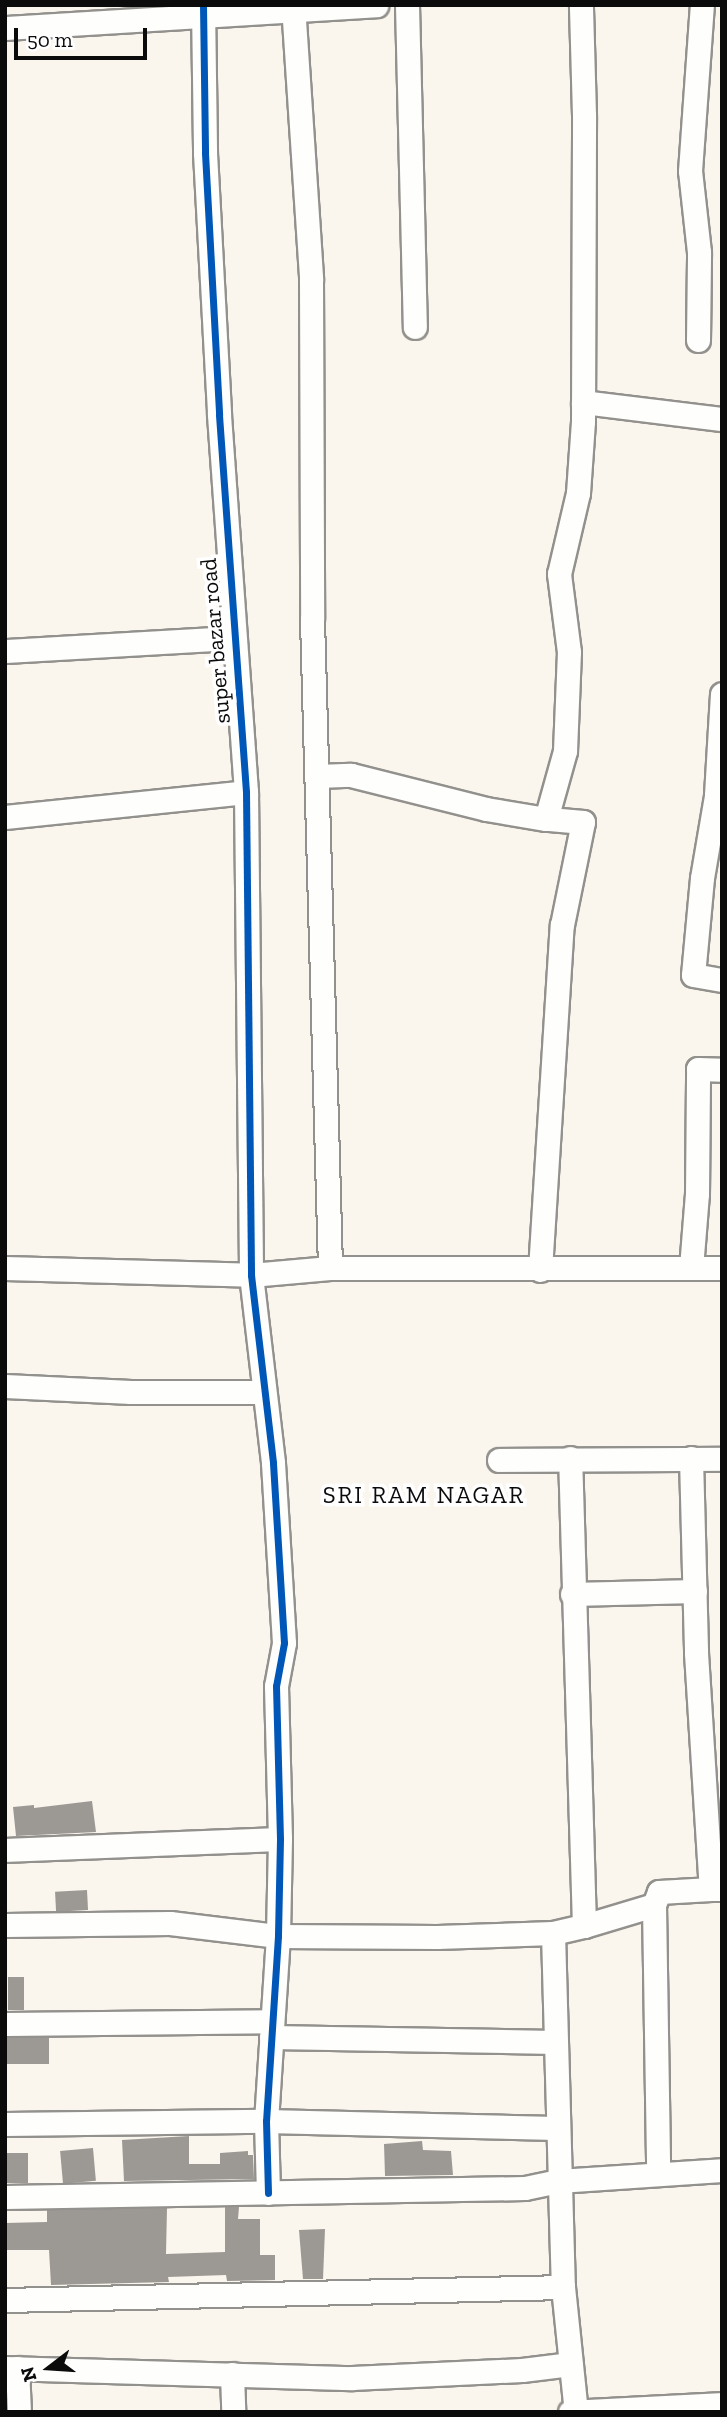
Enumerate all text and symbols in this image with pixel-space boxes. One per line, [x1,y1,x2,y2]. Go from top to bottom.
scale bar [18,14,150,58]
text: 50 m [27,27,73,52]
street label: super bazar road [194,557,236,725]
district label: SRI RAM NAGAR [324,1481,524,1509]
north arrow [14,2333,84,2403]
text: N [15,2364,42,2385]

